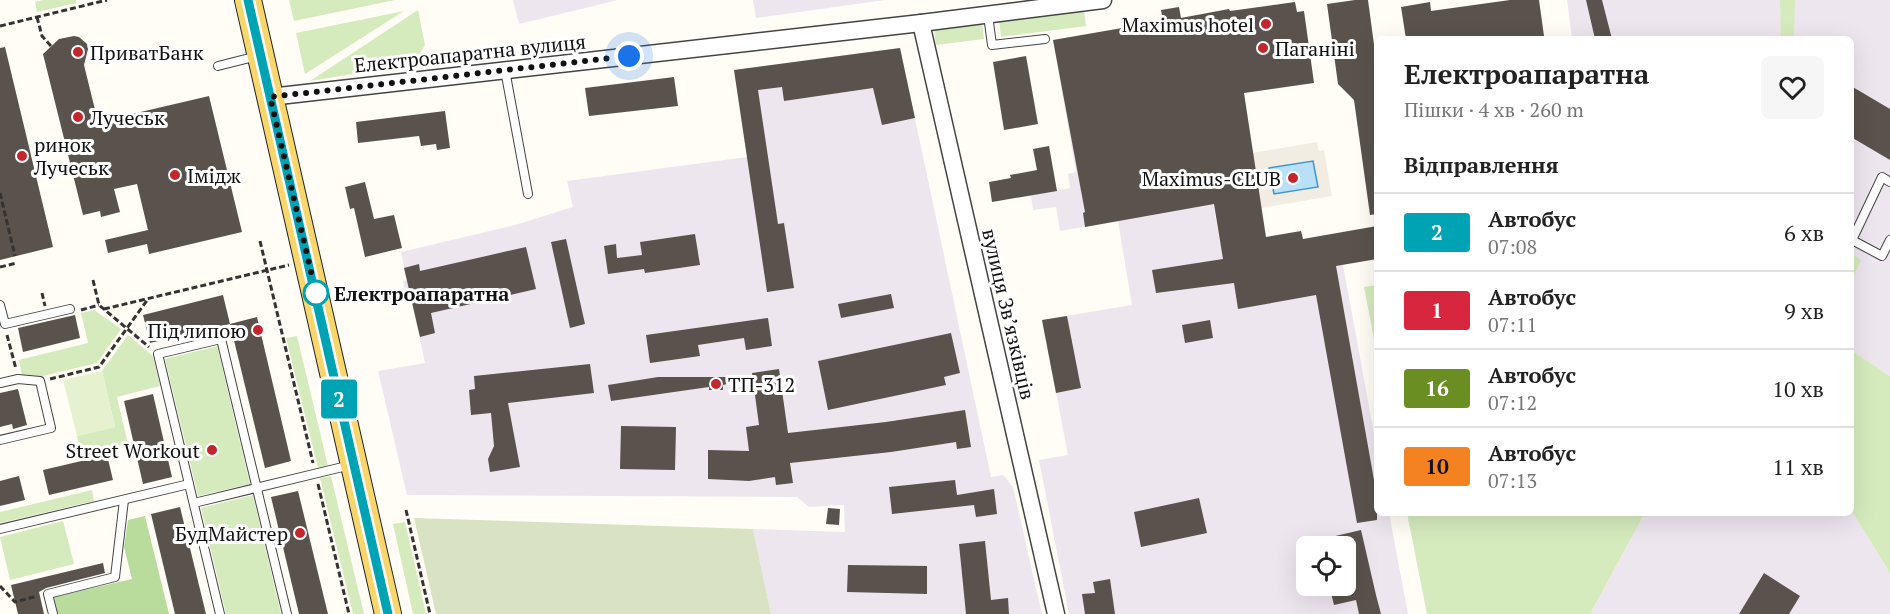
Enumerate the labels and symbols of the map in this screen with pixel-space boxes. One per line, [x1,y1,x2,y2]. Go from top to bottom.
place label: Maximus hotel [1122,11,1254,38]
marker: Maximus hotel [1259,17,1273,31]
street label: Електроапаратна вулиця [353,27,587,79]
place label: Паганіні [1275,35,1355,62]
place label: ПриватБанк [90,39,204,66]
your location [614,41,644,71]
marker: Паганіні [1256,41,1270,55]
marker: ПриватБанк [71,45,85,59]
place label: Лучеськ [89,104,165,131]
marker: Лучеськ [71,110,85,124]
place label: ринок Лучеськ [33,131,109,181]
marker: ринок Лучеськ [15,149,29,163]
place label: Імідж [187,162,241,189]
place label: Maximus-CLUB [1142,165,1281,192]
marker: Імідж [168,168,182,182]
marker: Maximus-CLUB [1286,171,1300,185]
street label: вулиця Звʼязківців [976,226,1042,402]
marker: Електроапаратна [303,280,329,306]
place label: Електроапаратна [334,280,509,307]
place label: Під липою [148,317,246,344]
marker: Під липою [251,323,265,337]
place label: ТП-312 [728,371,795,398]
marker: ТП-312 [709,377,723,391]
line badge: 2 [320,380,358,418]
place label: Street Workout [66,437,201,464]
marker: Street Workout [205,443,219,457]
place label: БудМайстер [175,520,288,547]
marker: БудМайстер [293,526,307,540]

